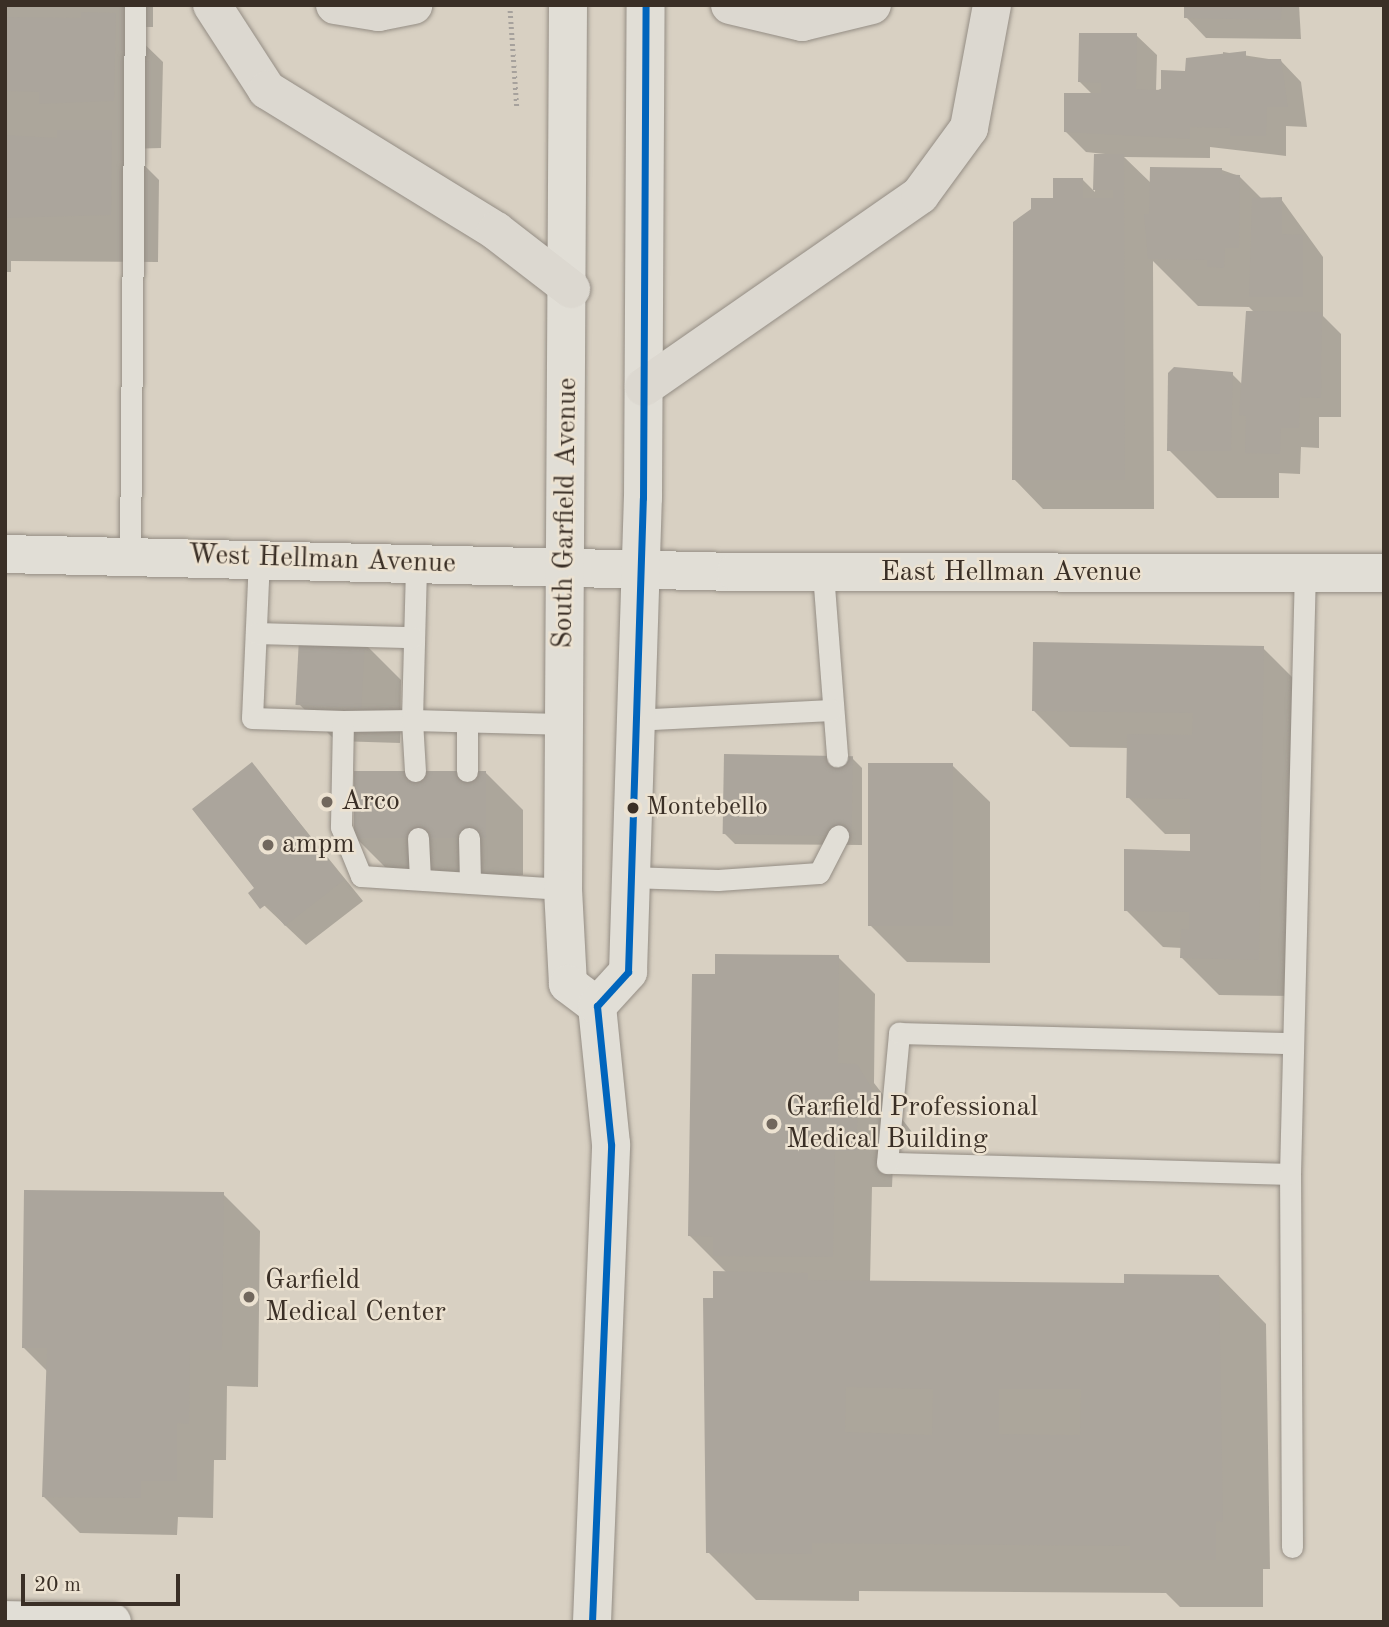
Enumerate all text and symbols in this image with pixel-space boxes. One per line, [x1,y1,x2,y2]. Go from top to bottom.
street label: South Garfield Avenue [547,377,585,649]
street label: West Hellman Avenue [188,539,456,581]
street label: East Hellman Avenue [881,556,1141,590]
place label: Arco [341,785,400,819]
place label: Montebello [646,792,768,824]
marker: Arco [319,794,335,810]
marker: Montebello [626,801,640,815]
place label: ampm [282,828,355,862]
marker: ampm [260,837,276,853]
place label: Garfield Professional Medical Building [786,1091,1038,1157]
marker: Garfield Professional Medical Building [764,1116,780,1132]
place label: Garfield Medical Center [265,1264,446,1330]
marker: Garfield Medical Center [239,1287,259,1307]
scale bar [24,1560,184,1604]
text: 20 m [34,1575,81,1596]

